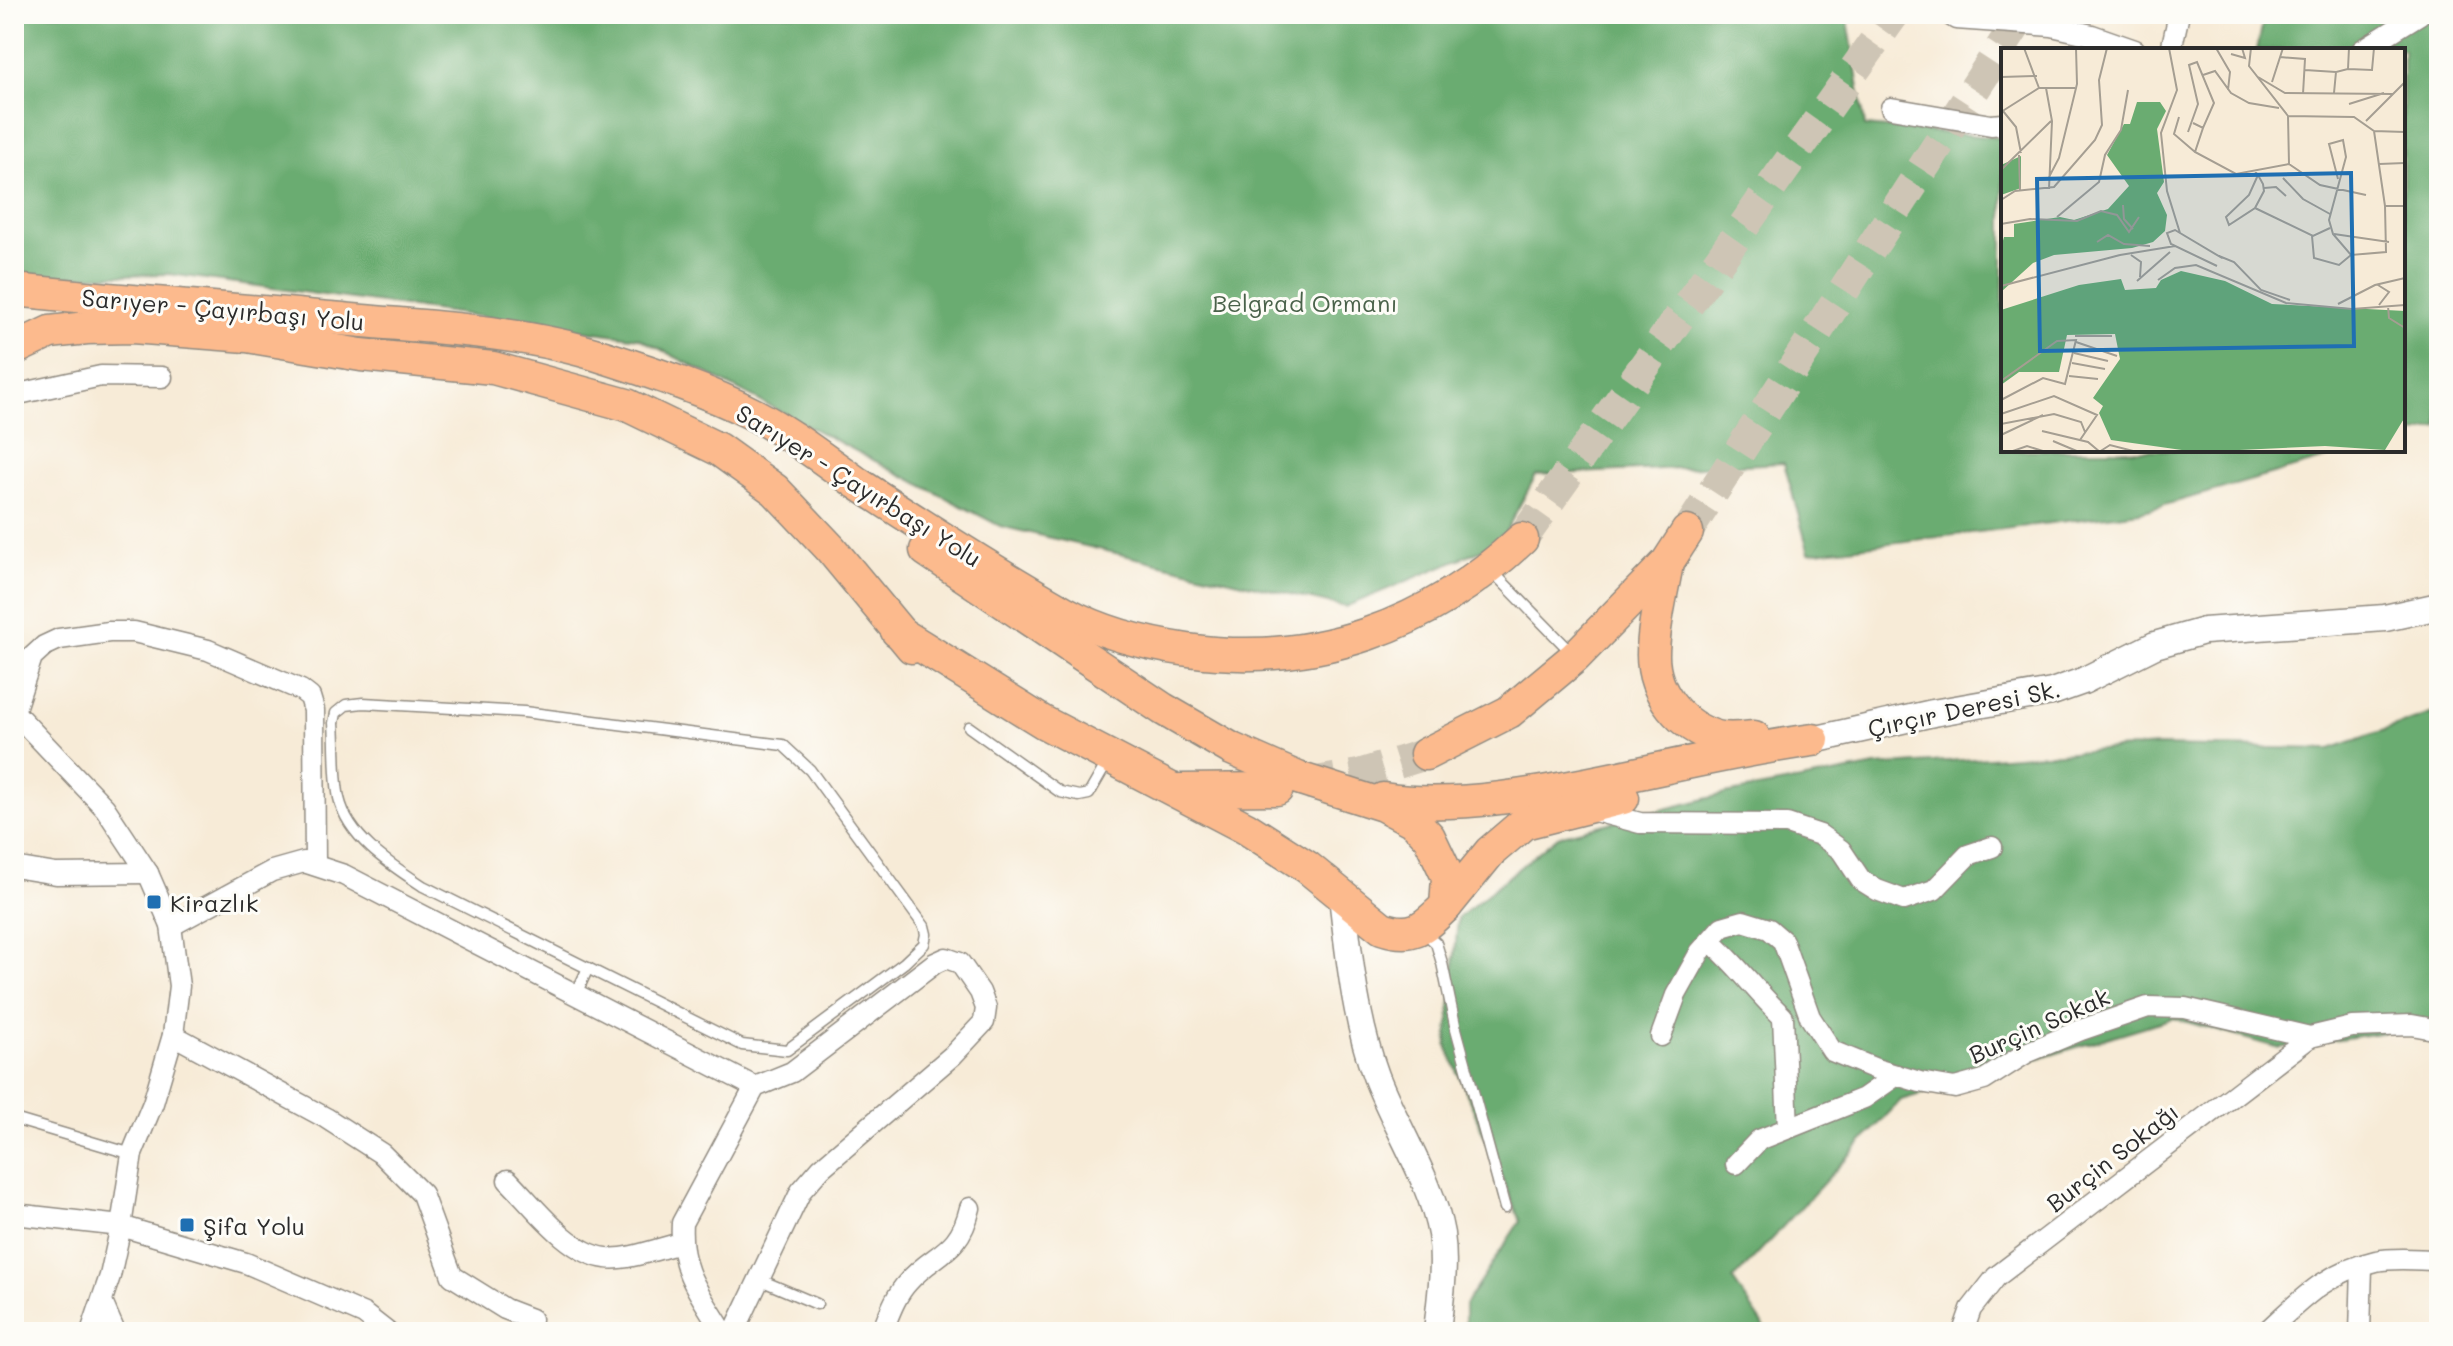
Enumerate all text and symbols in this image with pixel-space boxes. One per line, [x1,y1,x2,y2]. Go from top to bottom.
inset map [2001,48,2405,452]
street label: Sarıyer - Çayırbaşı Yolu [80,281,366,337]
park label: Belgrad Ormanı [1212,287,1398,318]
street label: Sarıyer - Çayırbaşı Yolu [731,397,987,573]
street label: Çırçır Deresi Sk. [1865,672,2063,744]
place label: Kirazlık [170,887,259,918]
marker: Kirazlık [145,893,163,911]
street label: Burçin Sokak [1964,980,2114,1070]
street label: Burçin Sokağı [2040,1096,2184,1218]
place label: Şifa Yolu [203,1210,305,1241]
marker: Şifa Yolu [178,1216,196,1234]

